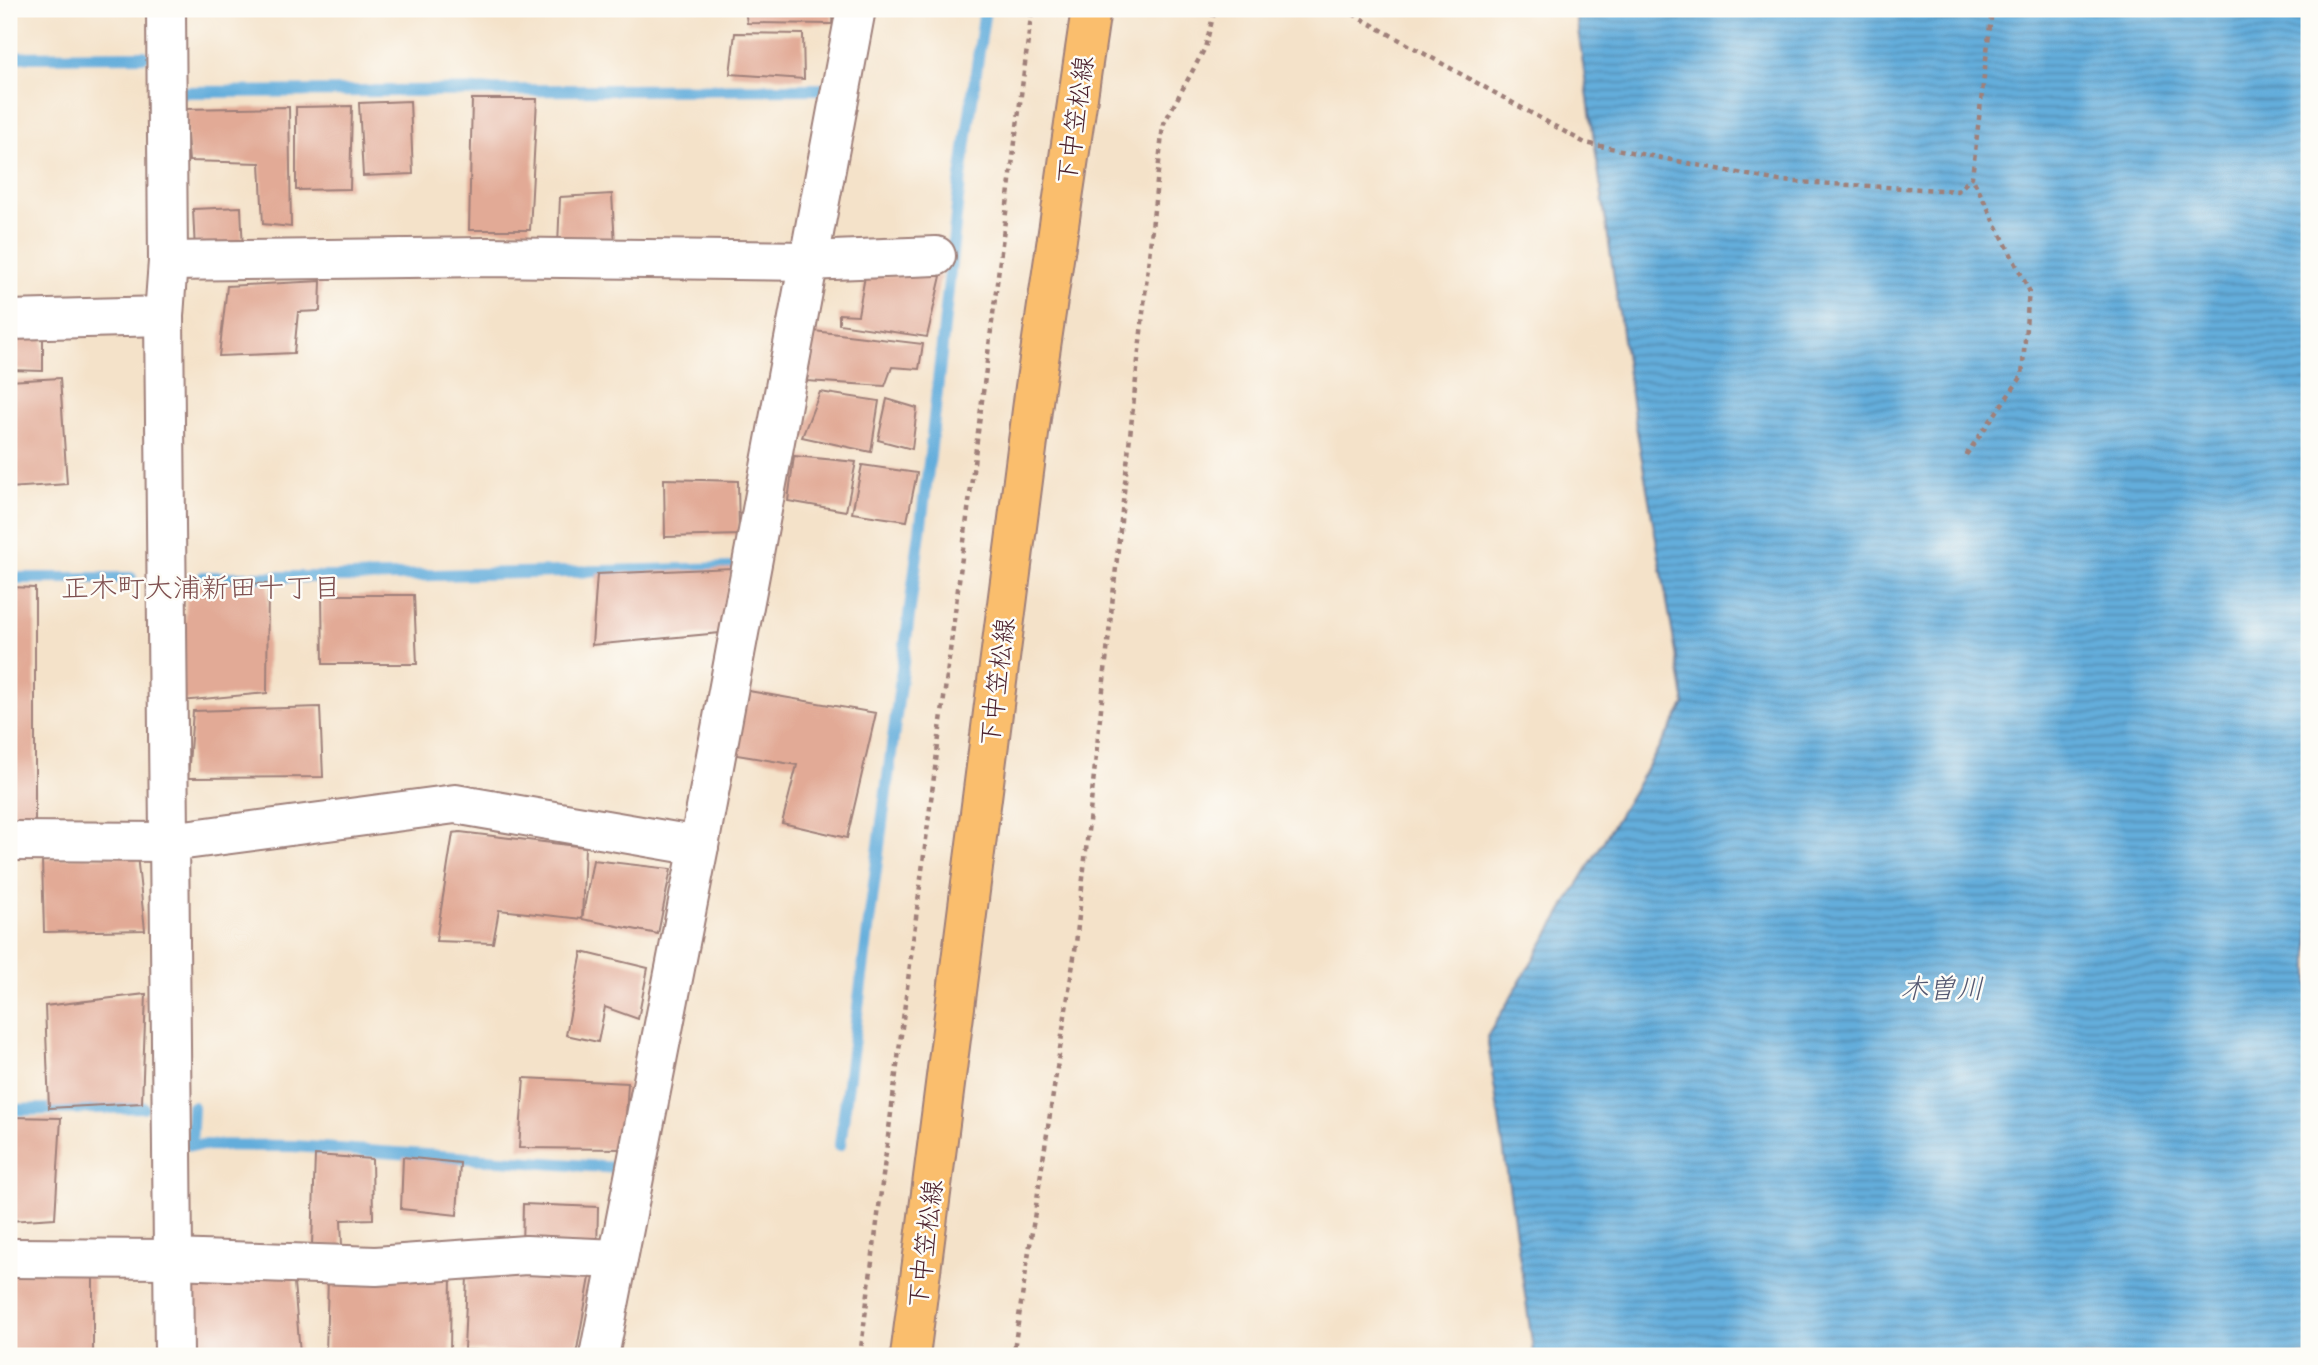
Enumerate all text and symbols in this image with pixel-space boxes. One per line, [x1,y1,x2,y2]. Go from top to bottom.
street label: 下中笠松線 [1043,52,1107,188]
district label: 正木町大浦新田十丁目 [61,563,341,612]
street label: 下中笠松線 [966,615,1028,749]
water label: 木曽川 [1900,964,1984,1013]
street label: 下中笠松線 [894,1177,956,1311]

